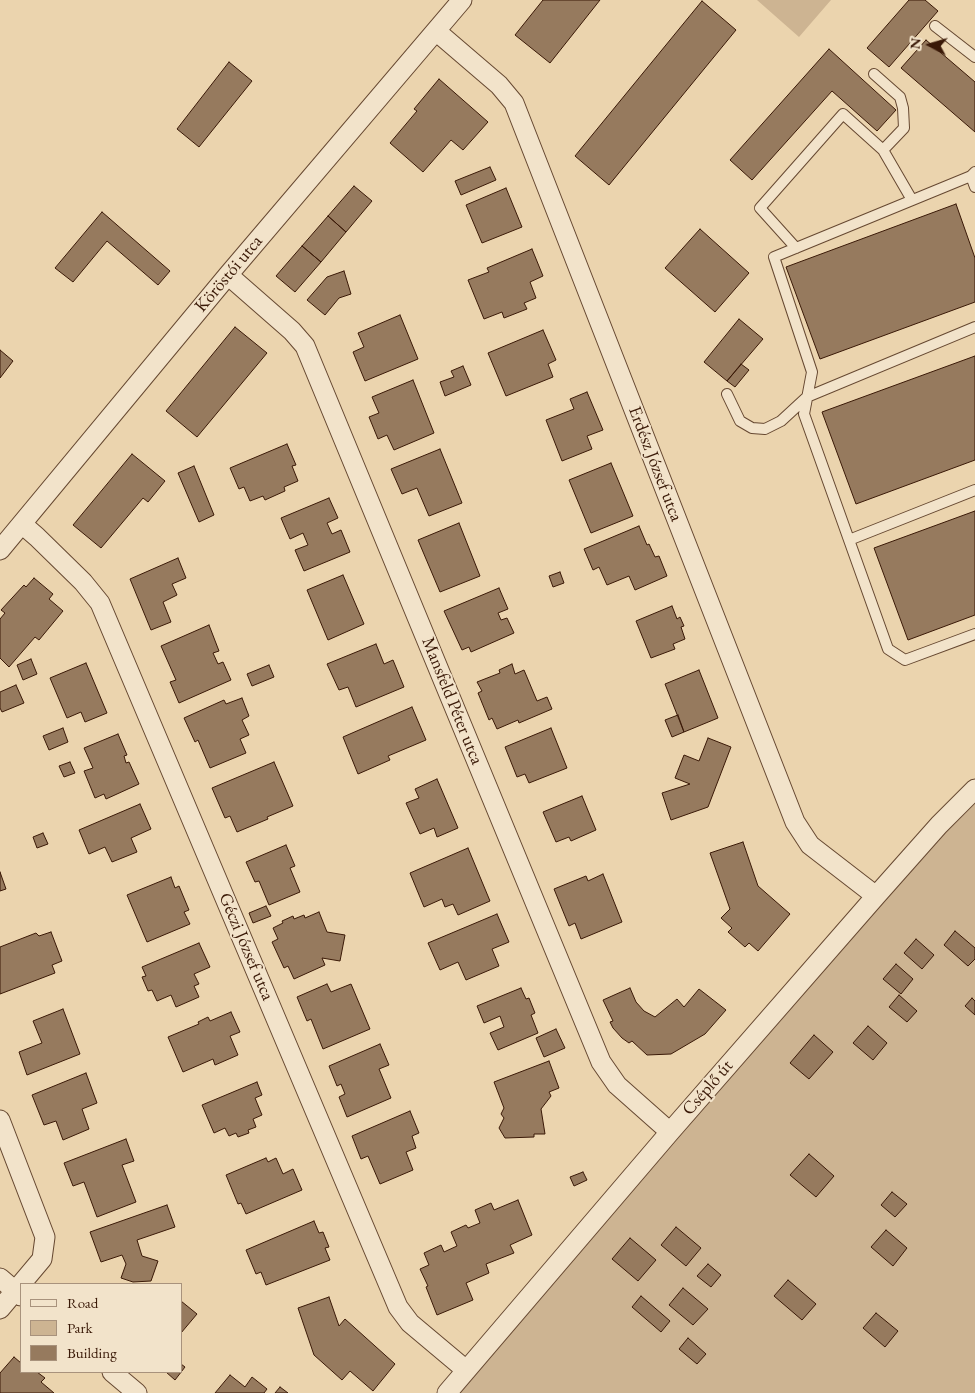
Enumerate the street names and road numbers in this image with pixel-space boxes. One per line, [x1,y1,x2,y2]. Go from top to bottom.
street label: Köröstói utca [191,231,267,317]
street label: Erdész József utca [623,403,687,525]
street label: Mansfeld Péter utca [417,634,487,768]
street label: Géczi József utca [214,890,278,1004]
street label: Cséplő út [678,1056,738,1120]

